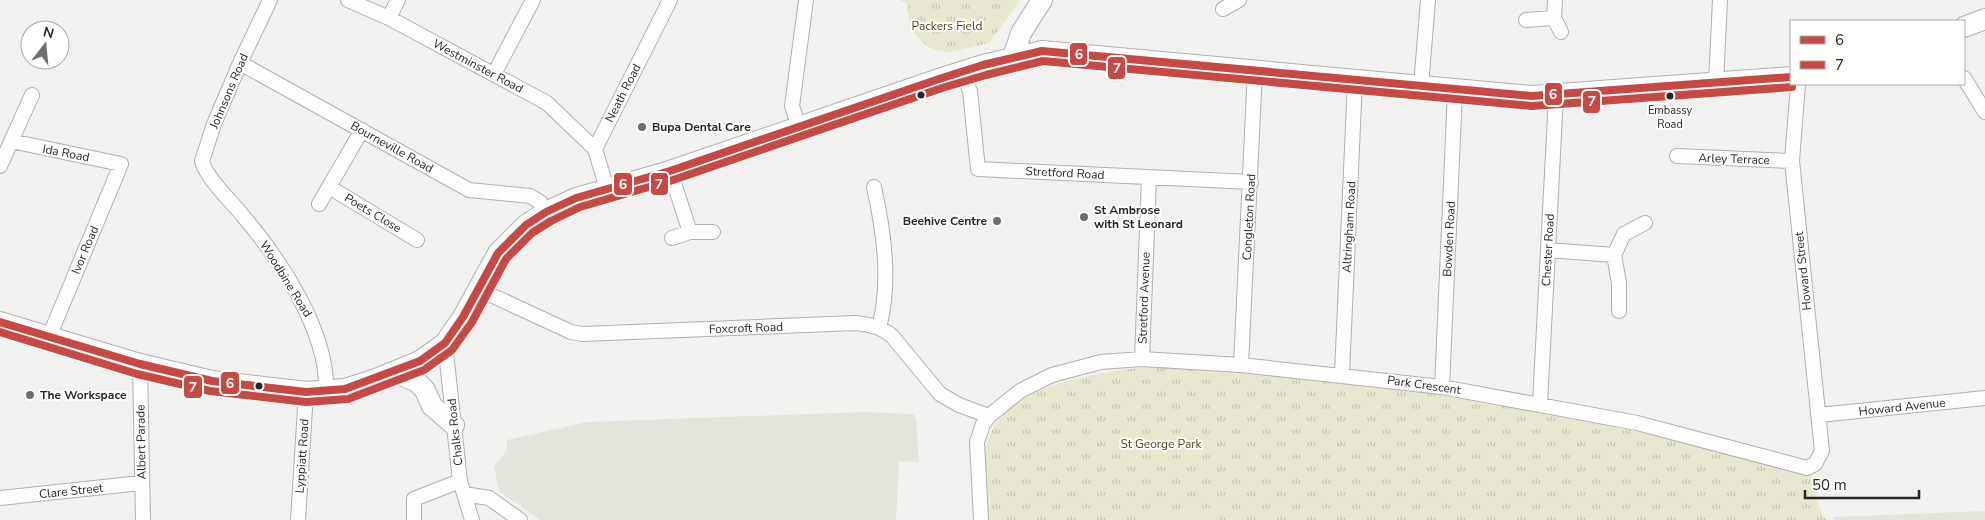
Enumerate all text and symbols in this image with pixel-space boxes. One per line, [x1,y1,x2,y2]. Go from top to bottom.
park label: Packers Field [912,18,982,34]
north arrow [20,20,70,70]
legend [1790,20,1965,85]
text: N [41,22,56,44]
text: 6 [1835,30,1844,50]
street label: Westminster Road [430,35,526,97]
line badge: 6 [1069,42,1088,66]
text: 6 [1075,45,1083,64]
street label: Johnsons Road [206,51,252,132]
text: 7 [1835,55,1844,75]
line badge: 7 [1107,56,1126,80]
text: 7 [1113,59,1121,78]
street label: Neath Road [601,61,645,125]
line badge: 6 [1544,82,1563,106]
text: 6 [1549,85,1557,104]
unlabelled marker [916,90,926,100]
line badge: 7 [1582,90,1601,114]
marker: Embassy Road [1665,91,1675,101]
text: 7 [1588,92,1596,111]
place label: Embassy Road [1648,103,1692,132]
street label: Bourneville Road [348,118,436,176]
place label: Bupa Dental Care [652,119,751,135]
marker: Bupa Dental Care [636,121,648,133]
street label: Ida Road [41,141,91,165]
street label: Arley Terrace [1698,150,1770,168]
street label: Stretford Road [1025,163,1105,183]
line badge: 6 [613,172,633,196]
line badge: 7 [650,172,669,196]
street label: Congleton Road [1239,173,1259,261]
text: 6 [619,175,627,194]
text: 7 [655,175,663,194]
street label: Altringham Road [1339,181,1359,273]
street label: Poets Close [342,190,404,236]
street label: Bowden Road [1439,201,1459,277]
place label: St Ambrose with St Leonard [1094,202,1183,232]
marker: St Ambrose with St Leonard [1078,211,1090,223]
place label: Beehive Centre [903,213,987,229]
street label: Chester Road [1538,213,1558,287]
marker: Beehive Centre [991,215,1003,227]
street label: Ivor Road [68,223,102,277]
street label: Howard Street [1791,230,1815,311]
street label: Woodbine Road [256,238,316,320]
street label: Stretford Avenue [1134,252,1154,344]
street label: Foxcroft Road [709,319,783,337]
line badge: 6 [220,371,240,395]
street label: Park Crescent [1386,372,1463,398]
text: 6 [226,374,234,393]
line badge: 7 [183,375,203,399]
text: 7 [189,378,197,397]
unlabelled marker [254,381,264,391]
place label: The Workspace [40,387,127,403]
marker: The Workspace [24,389,36,401]
street label: Howard Avenue [1858,394,1946,420]
street label: Chalks Road [444,398,466,466]
street label: Albert Parade [132,404,150,480]
street label: Lyppiatt Road [291,418,313,494]
park label: St George Park [1120,436,1203,452]
scale bar [1805,468,1919,500]
text: 50 m [1812,475,1847,495]
street label: Clare Street [38,480,105,502]

